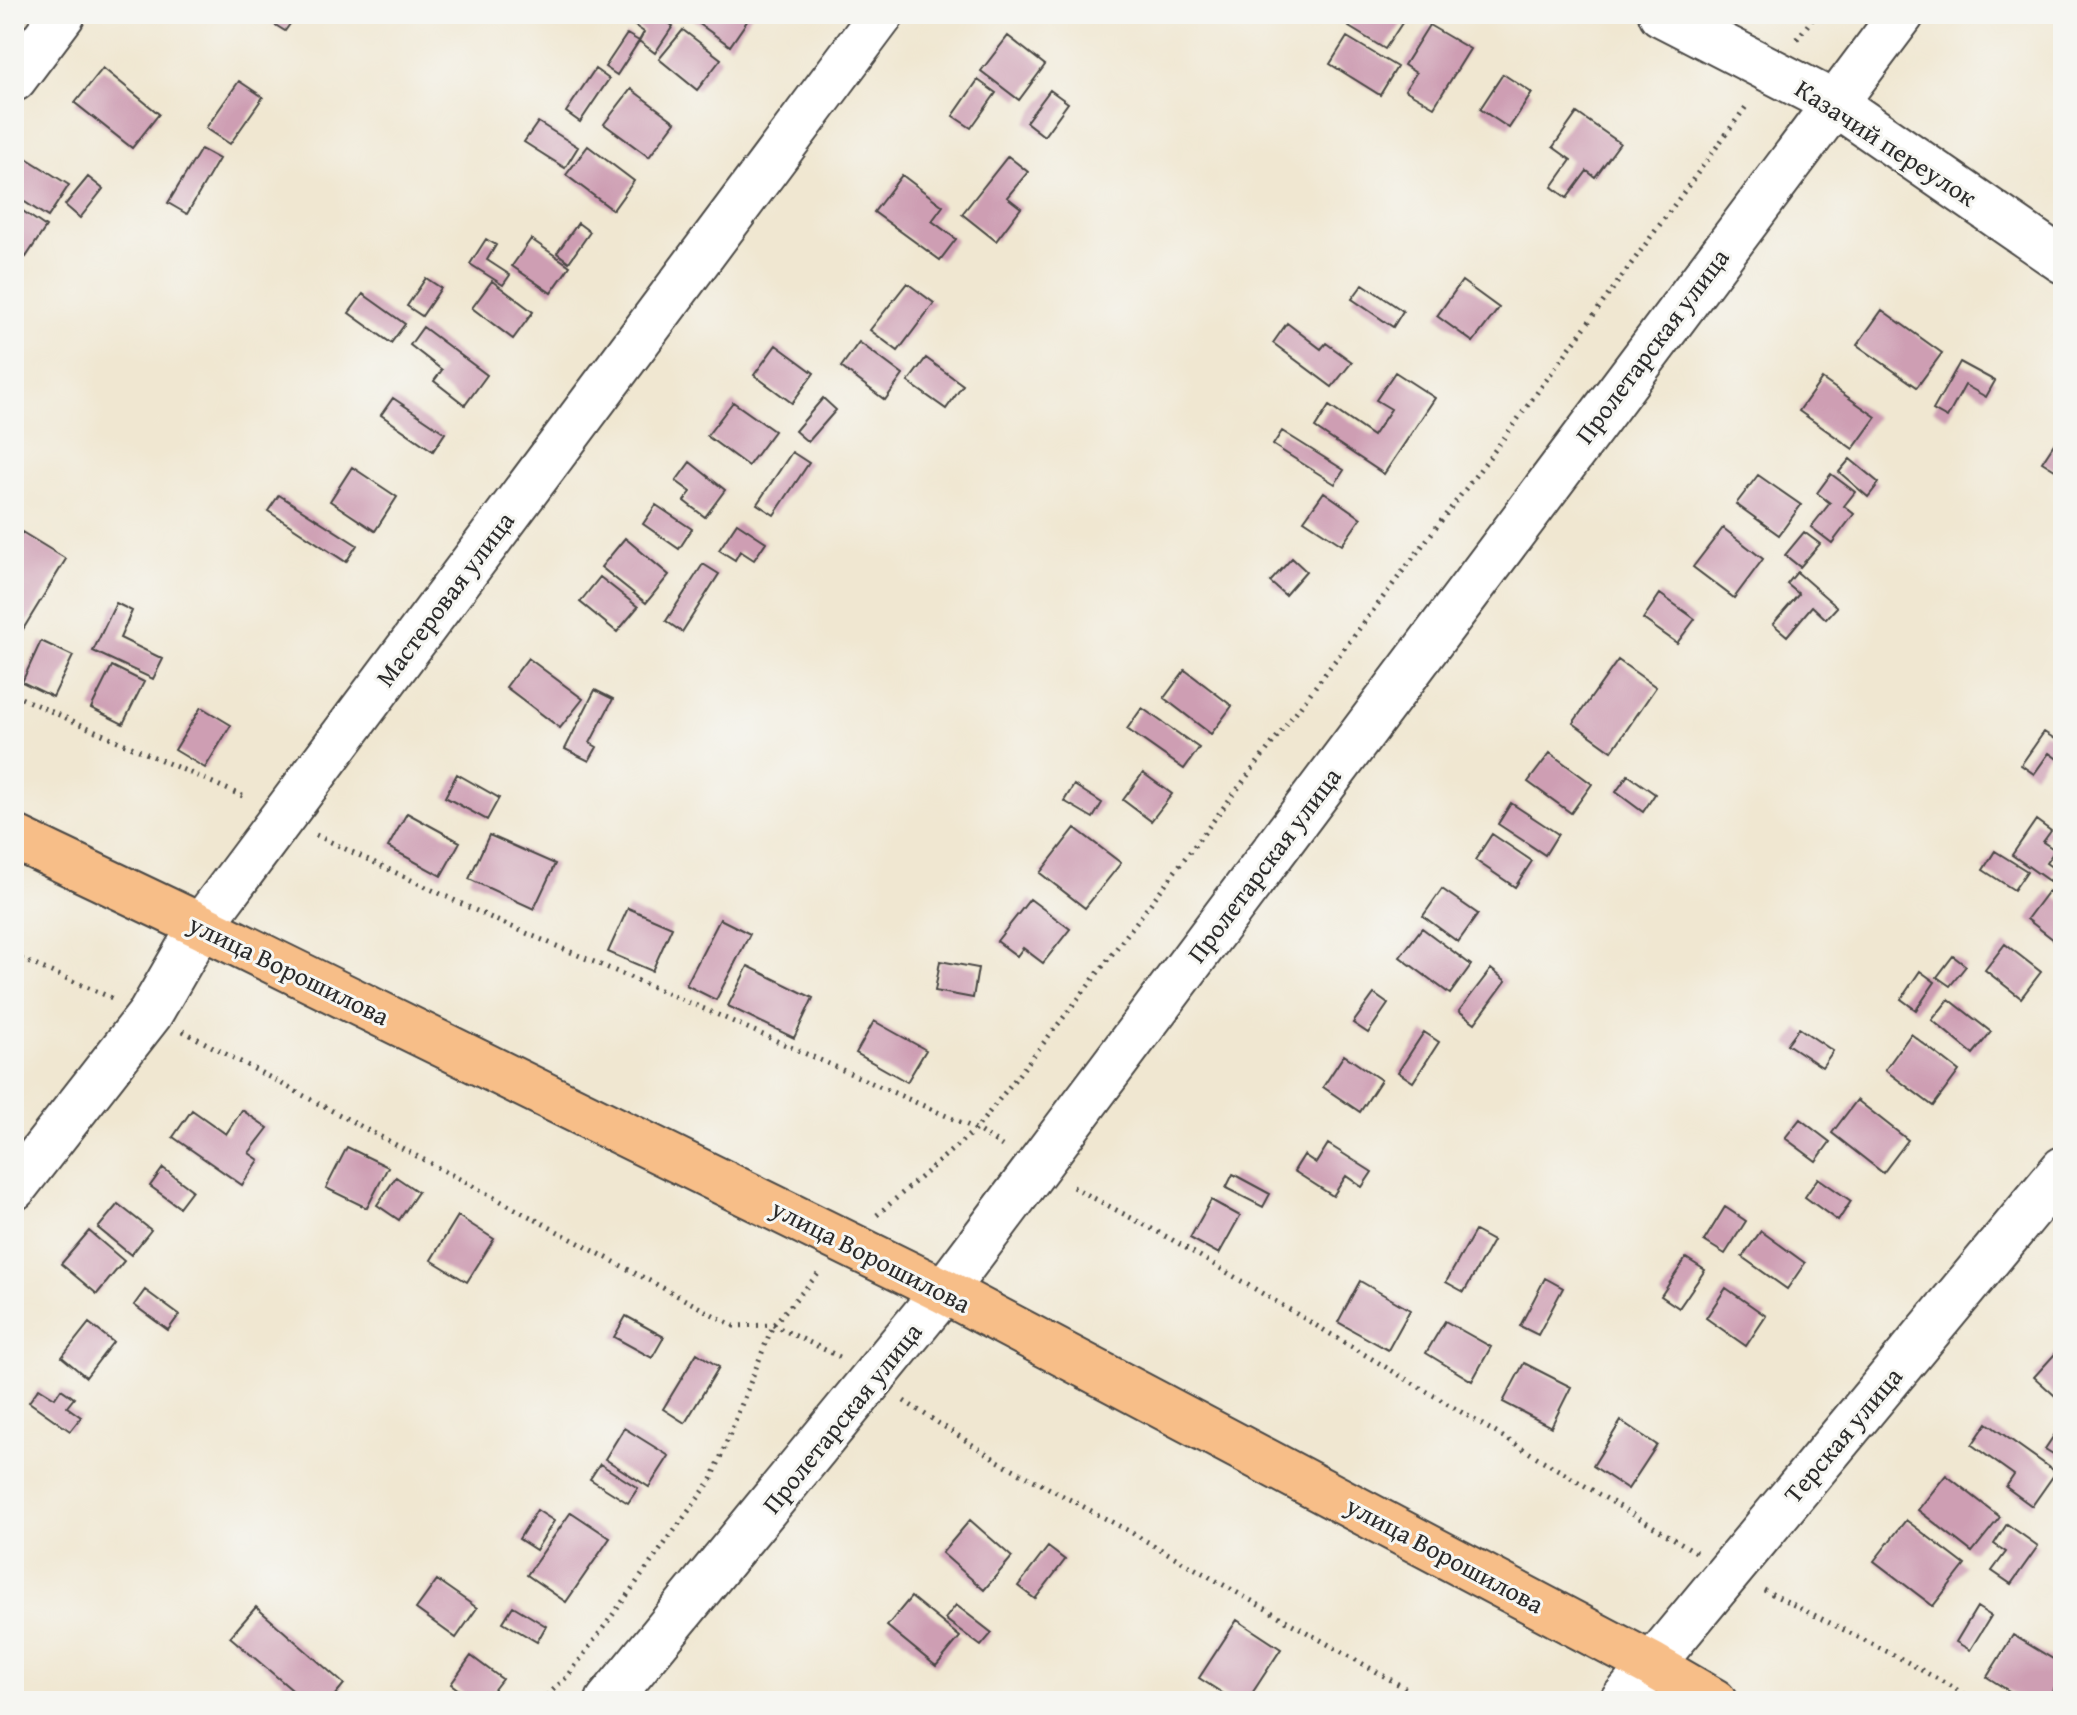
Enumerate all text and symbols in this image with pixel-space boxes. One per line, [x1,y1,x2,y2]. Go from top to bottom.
street label: Казачий переулок [1788,69,1985,216]
street label: Пролетарская улица [1565,239,1739,452]
street label: Мастеровая улица [366,502,524,694]
street label: Пролетарская улица [1177,758,1351,971]
street label: улица Ворошилова [181,904,397,1035]
street label: улица Ворошилова [764,1188,978,1323]
street label: Пролетарская улица [752,1313,931,1522]
street label: Терская улица [1774,1358,1912,1511]
street label: улица Ворошилова [1339,1485,1552,1623]

